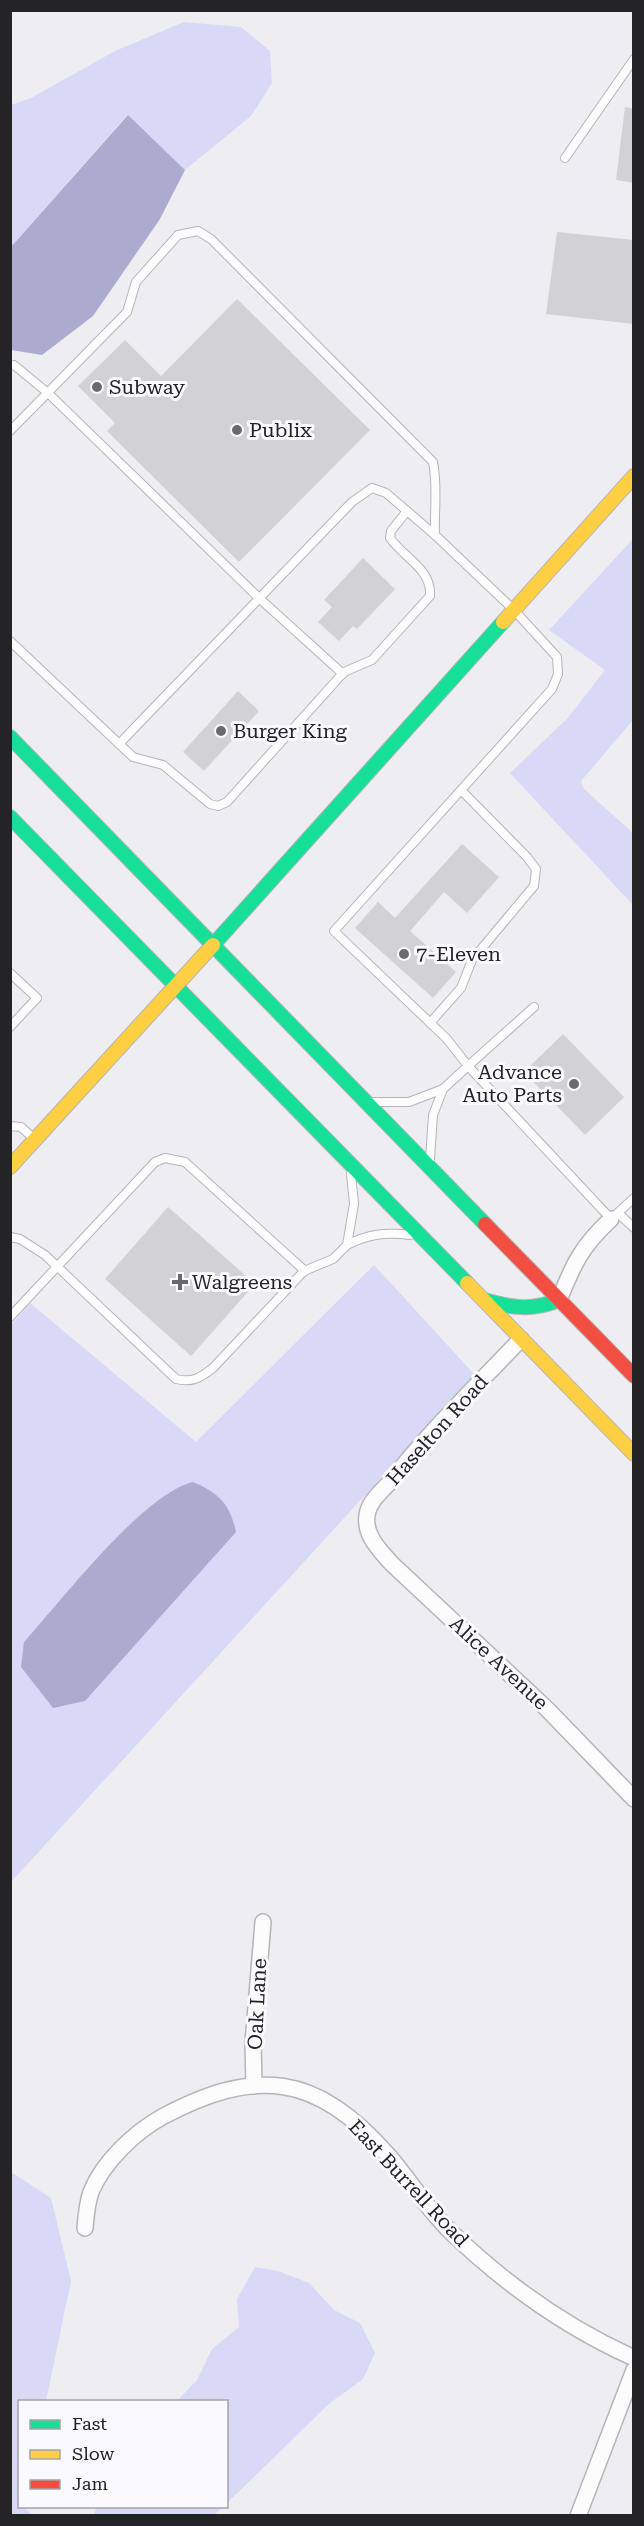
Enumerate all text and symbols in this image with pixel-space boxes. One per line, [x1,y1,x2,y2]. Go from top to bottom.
place label: Subway [109,375,185,399]
marker: Subway [90,380,104,394]
place label: Publix [249,418,312,442]
marker: Publix [230,423,244,437]
place label: Burger King [233,719,348,743]
marker: Burger King [214,724,228,738]
place label: 7-Eleven [416,942,501,966]
marker: 7-Eleven [397,947,411,961]
place label: Advance Auto Parts [463,1060,562,1107]
marker: Advance Auto Parts [567,1077,581,1091]
place label: Walgreens [192,1270,292,1294]
marker: Walgreens [173,1275,187,1289]
street label: Haselton Road [381,1370,493,1490]
street label: Alice Avenue [445,1611,553,1715]
street label: Oak Lane [243,1958,271,2050]
street label: East Burrell Road [344,2114,474,2252]
legend [18,2400,228,2508]
text: Fast [72,2413,107,2434]
text: Slow [72,2443,114,2464]
text: Jam [72,2473,108,2494]

